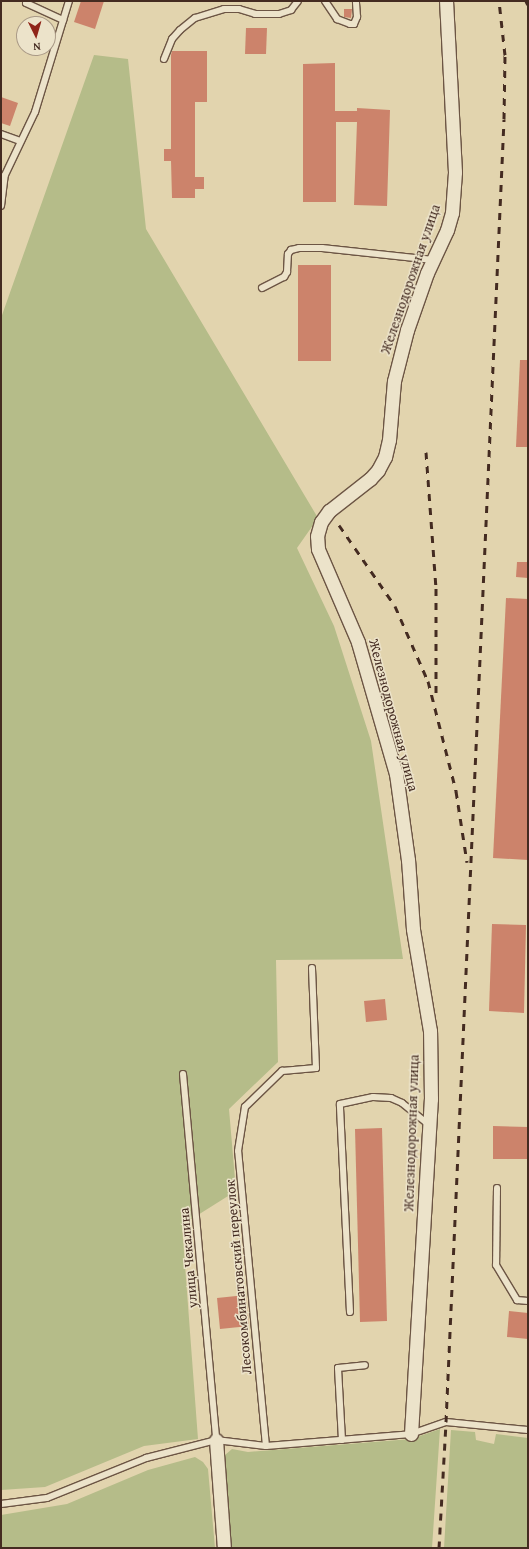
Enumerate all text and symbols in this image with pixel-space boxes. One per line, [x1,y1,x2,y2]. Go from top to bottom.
north arrow [16,16,56,56]
text: N [33,39,41,55]
street label: Железнодорожная улица [376,202,444,356]
street label: Железнодорожная улица [366,637,422,793]
street label: Железнодорожная улица [400,1054,422,1212]
street label: Лесокомбинатовский переулок [221,1179,255,1375]
street label: улица Чекалина [175,1207,201,1309]

